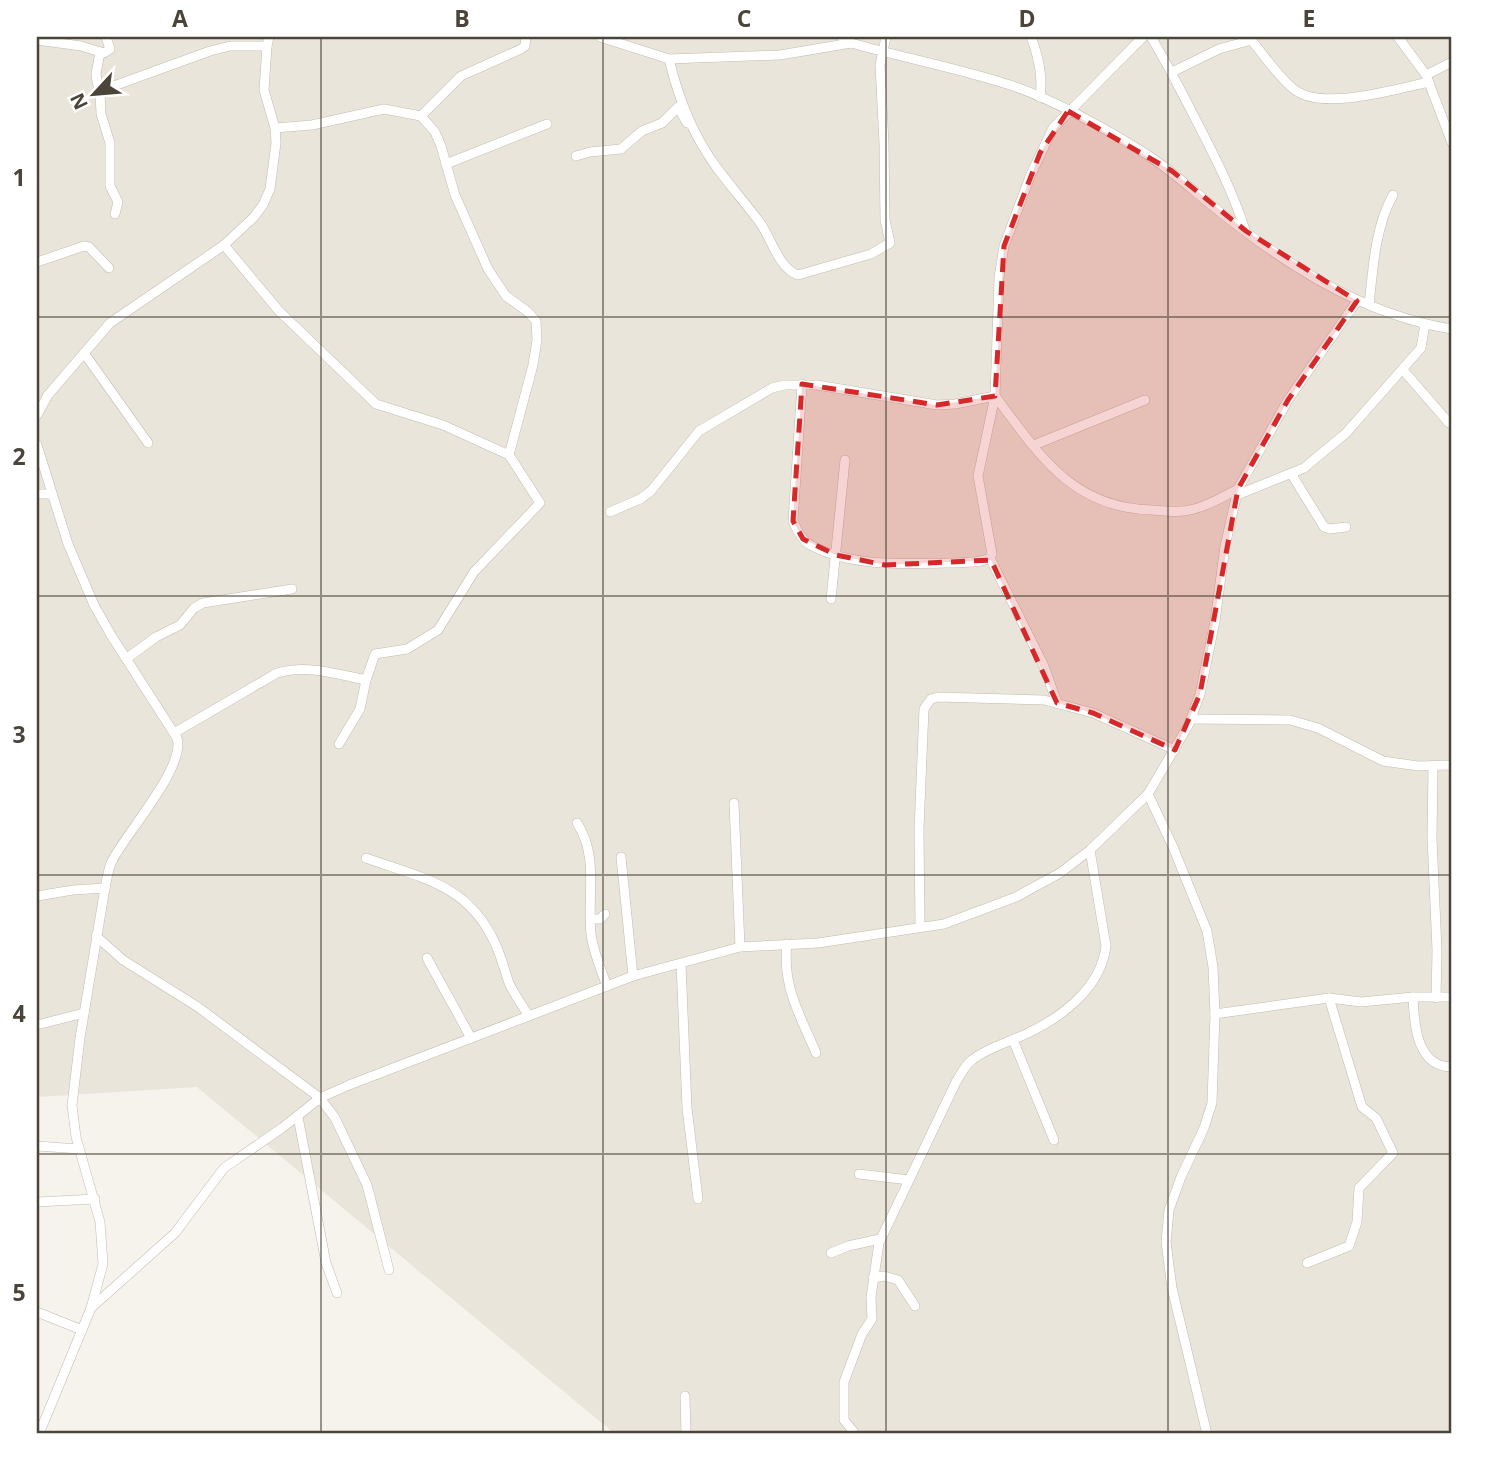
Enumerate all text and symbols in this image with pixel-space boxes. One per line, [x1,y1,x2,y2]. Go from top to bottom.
text: A [172,2,188,34]
text: B [454,2,470,34]
text: C [737,2,751,34]
text: D [1018,2,1036,34]
text: E [1303,2,1315,34]
north arrow [60,60,130,130]
text: N [64,89,94,114]
text: 1 [12,161,26,193]
text: 2 [12,440,26,472]
text: 3 [12,718,26,750]
text: 4 [12,997,26,1029]
text: 5 [12,1276,26,1308]

